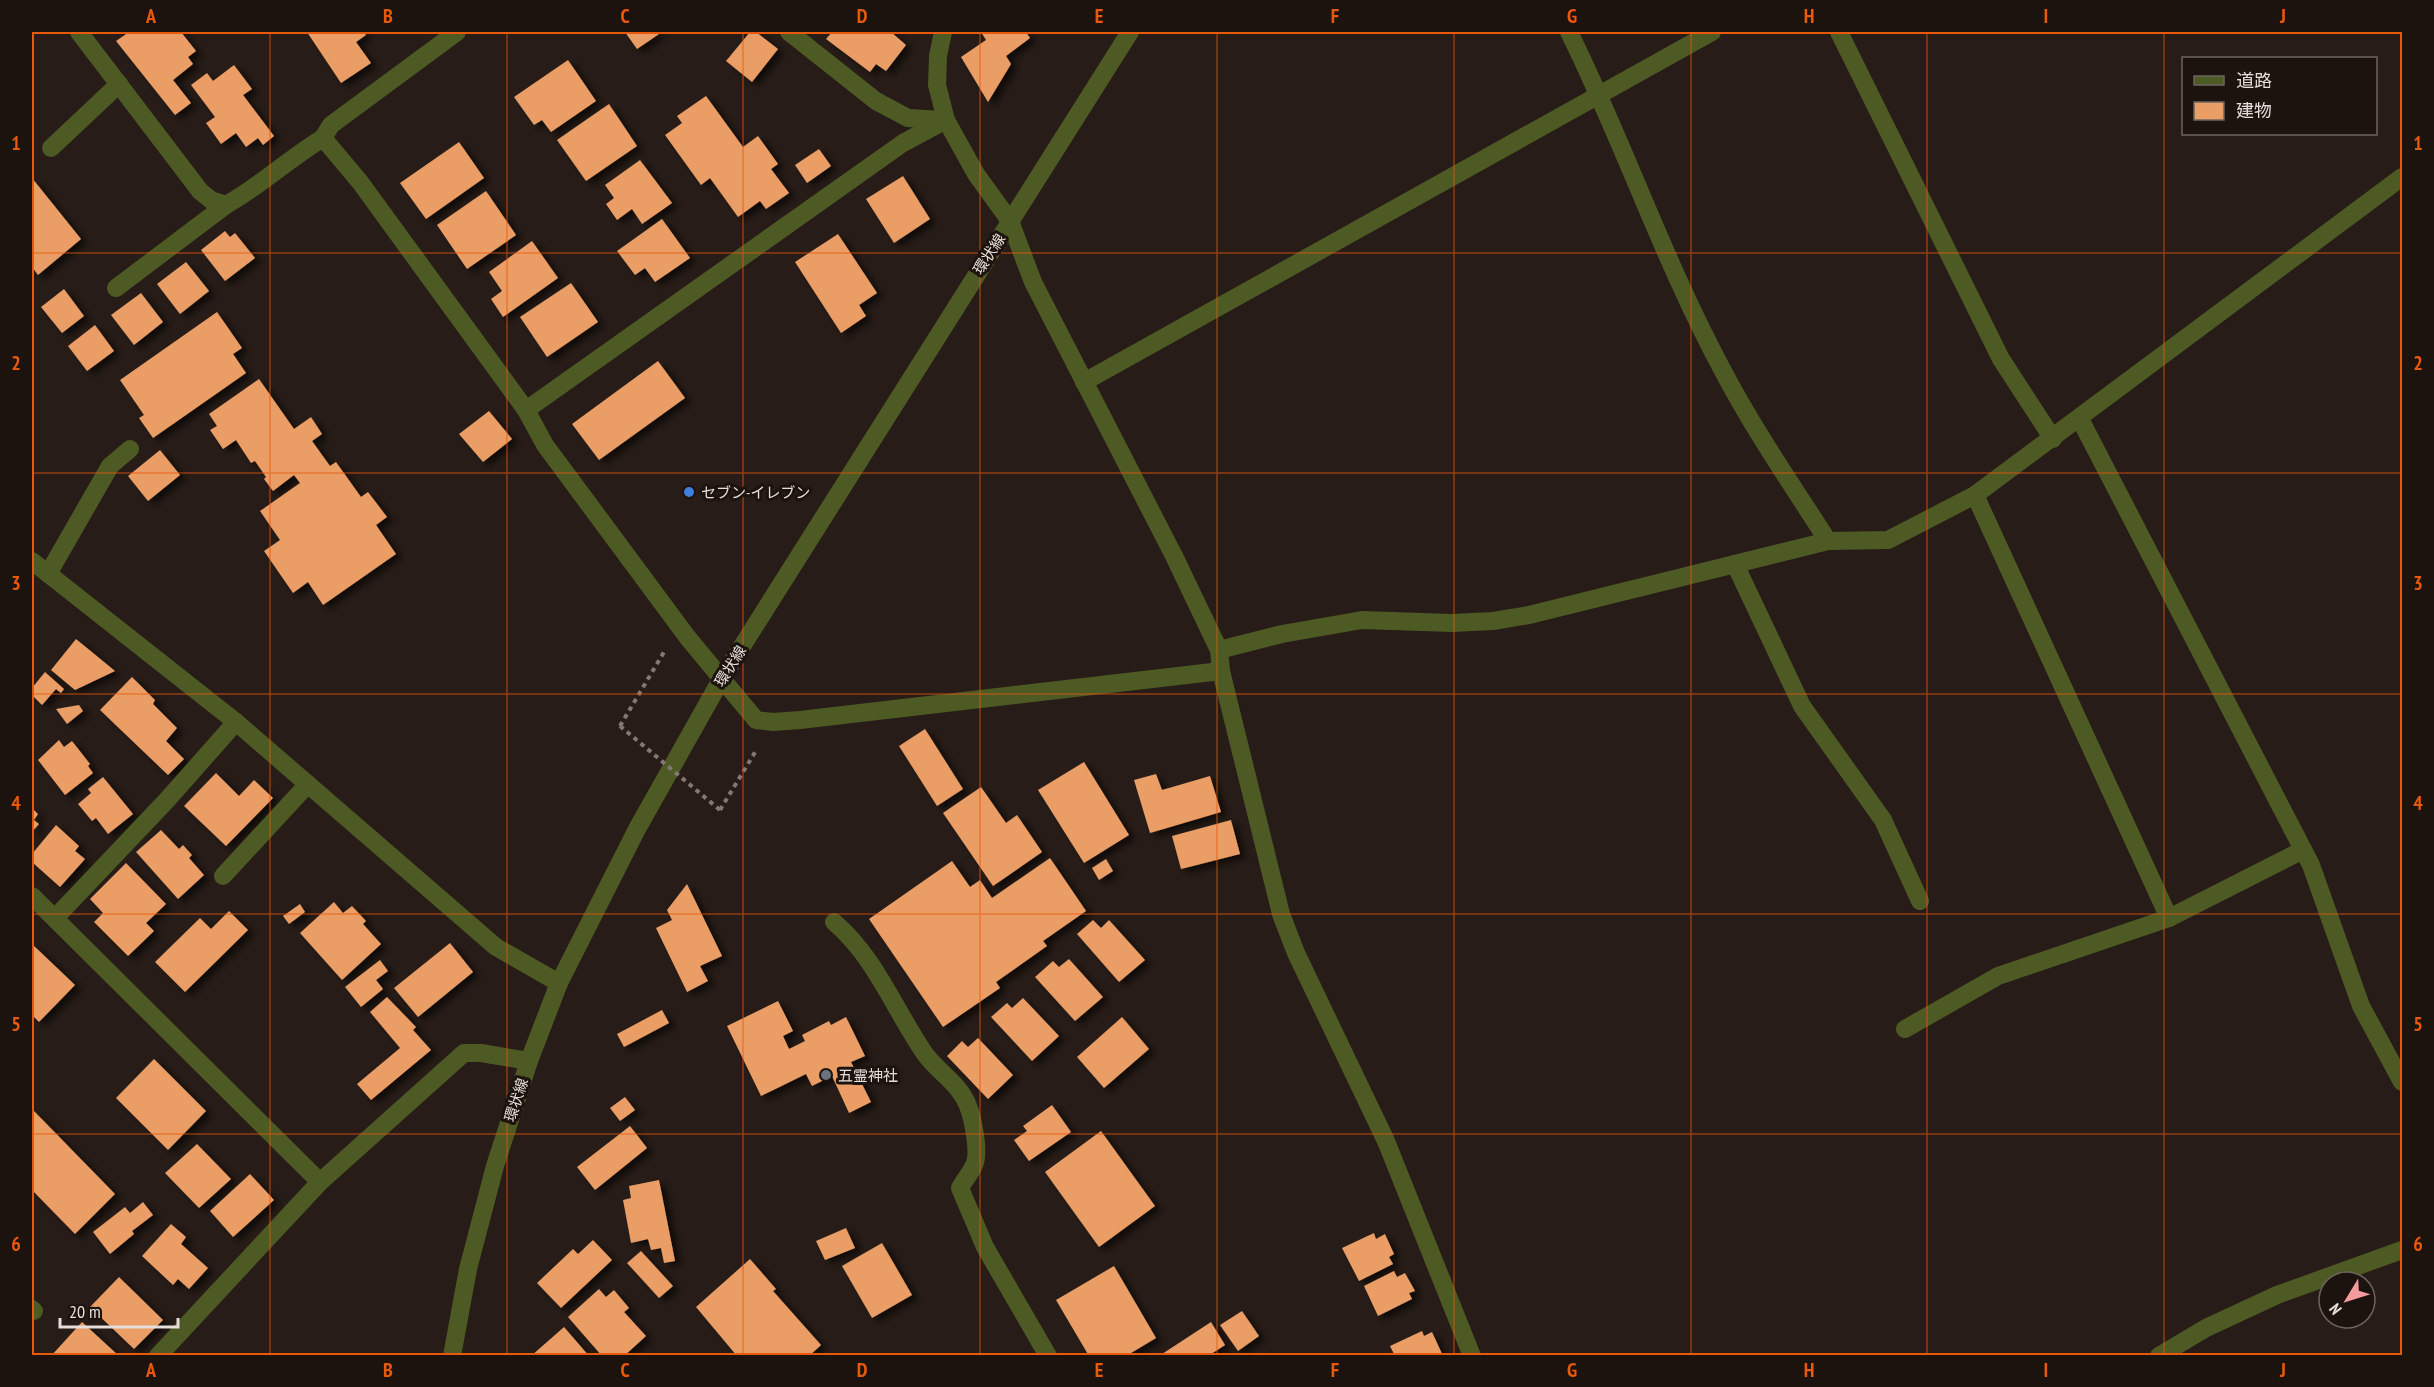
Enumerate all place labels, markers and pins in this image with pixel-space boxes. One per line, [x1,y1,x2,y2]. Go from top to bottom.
place label: セブン-イレブン [701,483,810,502]
marker: セブン-イレブン [682,485,696,499]
place label: 五霊神社 [838,1066,898,1085]
marker: 五霊神社 [819,1068,833,1082]

